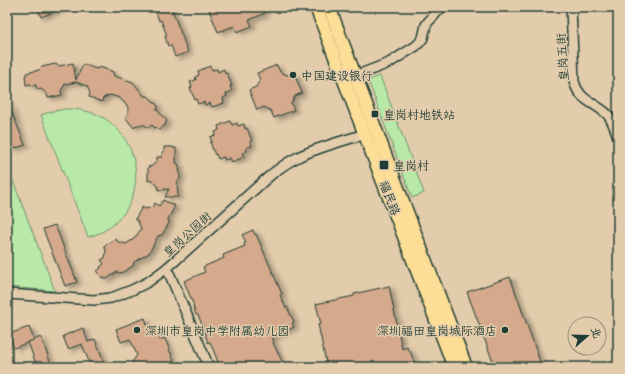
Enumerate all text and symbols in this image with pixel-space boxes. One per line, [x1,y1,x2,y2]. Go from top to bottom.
street label: 皇岗五街 [553,33,571,81]
place label: 中国建设银行 [301,68,373,83]
marker: 中国建设银行 [288,70,298,80]
place label: 皇岗村地铁站 [383,107,455,122]
marker: 皇岗村地铁站 [370,109,380,119]
place label: 皇岗村 [393,158,429,173]
marker: 皇岗村 [378,159,390,171]
street label: 福民路 [377,179,403,217]
street label: 皇岗公园街 [160,208,214,260]
north arrow [567,316,607,356]
place label: 深圳市皇岗中学附属幼儿园 [145,323,289,338]
place label: 深圳福田皇岗城际酒店 [377,323,497,338]
marker: 深圳市皇岗中学附属幼儿园 [132,325,142,335]
marker: 深圳福田皇岗城际酒店 [500,325,510,335]
text: 北 [588,325,605,340]

